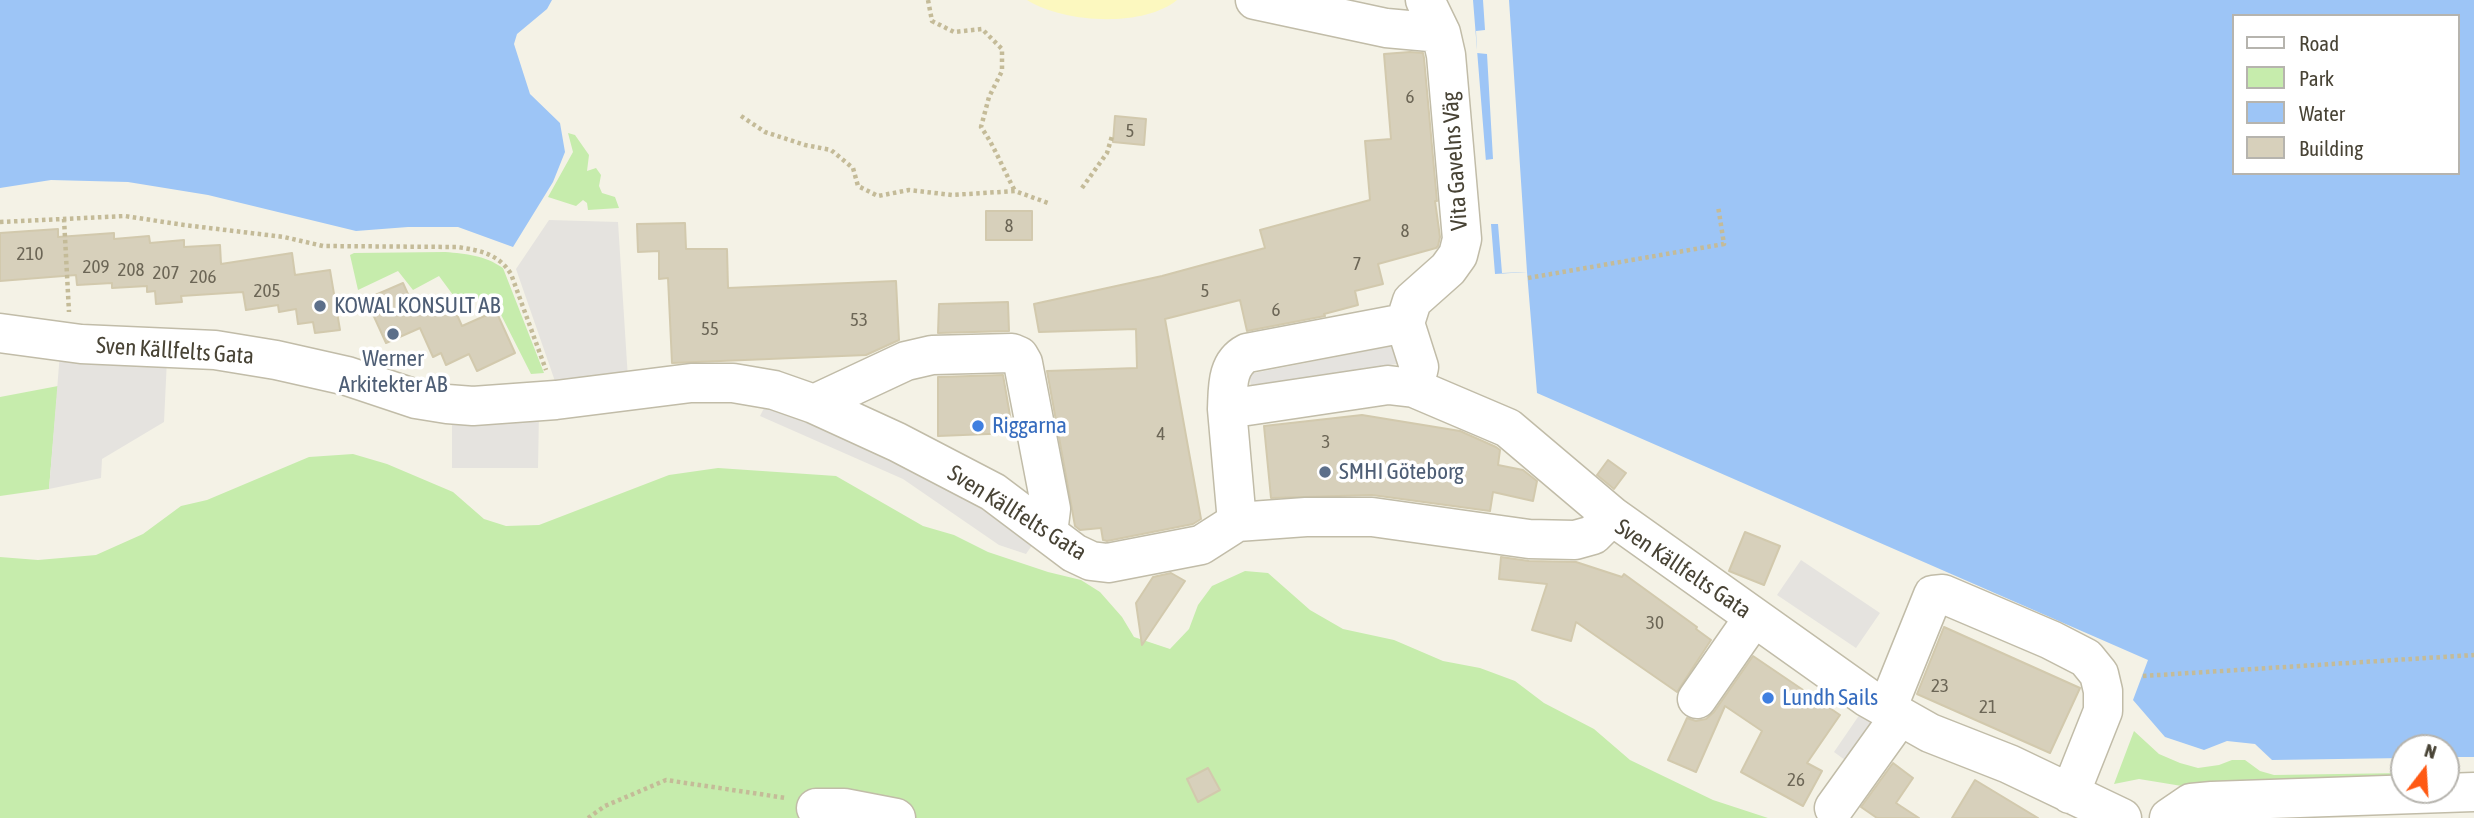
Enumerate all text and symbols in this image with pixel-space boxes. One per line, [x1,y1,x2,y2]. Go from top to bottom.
legend [2232,14,2460,175]
text: Road [2299,31,2339,55]
text: Park [2299,66,2334,90]
house number: 6 [1406,86,1414,108]
street label: Vita Gavelns Väg [1436,91,1474,231]
text: Water [2299,101,2345,125]
house number: 5 [1126,120,1134,142]
text: Building [2299,136,2363,160]
house number: 8 [1005,215,1013,237]
house number: 8 [1401,220,1409,242]
house number: 210 [17,243,43,265]
house number: 7 [1353,253,1361,275]
house number: 209 [83,256,109,278]
house number: 208 [118,259,144,281]
house number: 207 [153,262,179,284]
house number: 206 [190,266,216,288]
house number: 205 [254,280,280,302]
house number: 5 [1201,280,1209,302]
place label: KOWAL KONSULT AB [334,292,500,320]
marker: KOWAL KONSULT AB [312,298,328,314]
house number: 6 [1272,299,1280,321]
house number: 53 [850,309,868,331]
house number: 55 [701,318,719,340]
marker: Werner Arkitekter AB [385,326,401,342]
street label: Sven Källfelts Gata [95,332,255,370]
place label: Werner Arkitekter AB [339,345,447,399]
place label: Riggarna [992,412,1067,440]
marker: Riggarna [970,418,986,434]
house number: 4 [1157,423,1165,445]
house number: 3 [1322,431,1330,453]
place label: SMHI Göteborg [1339,458,1464,486]
street label: Sven Källfelts Gata [943,459,1091,567]
marker: SMHI Göteborg [1317,464,1333,480]
street label: Sven Källfelts Gata [1610,513,1756,625]
house number: 30 [1646,612,1664,634]
house number: 23 [1931,675,1949,697]
place label: Lundh Sails [1782,684,1878,712]
marker: Lundh Sails [1760,690,1776,706]
house number: 21 [1979,696,1997,718]
north arrow [2390,734,2460,804]
text: N [2422,739,2439,763]
house number: 26 [1787,769,1805,791]

